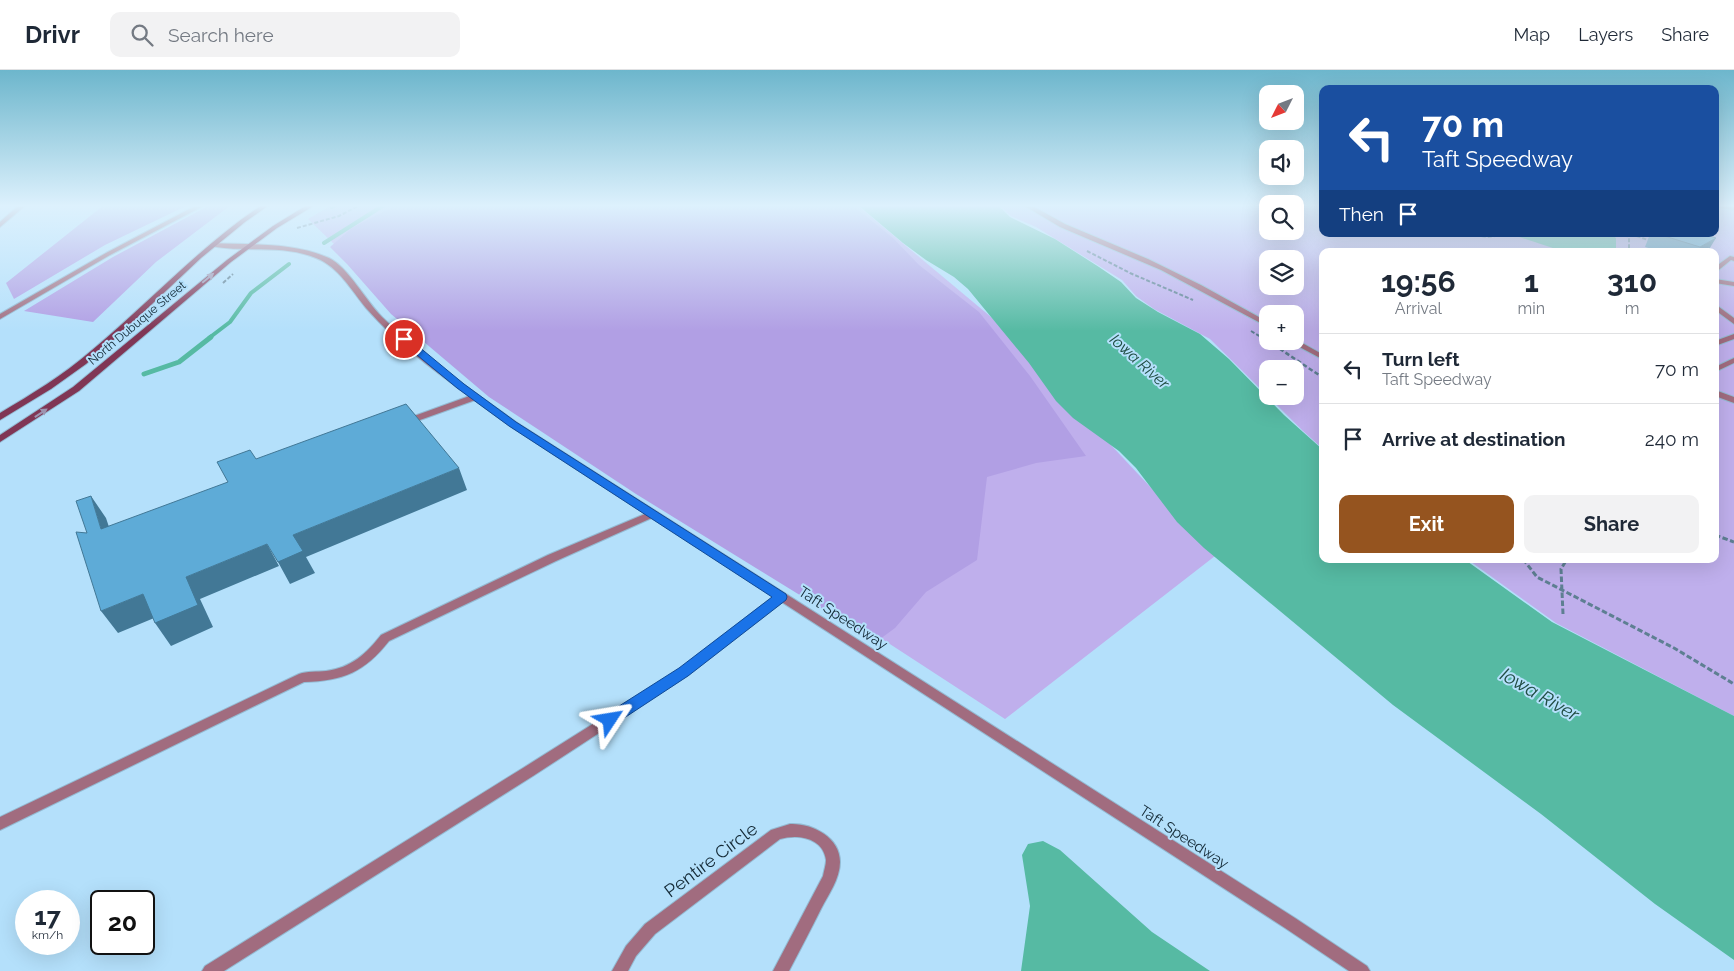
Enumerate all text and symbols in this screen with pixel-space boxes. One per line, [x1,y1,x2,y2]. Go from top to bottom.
search box [110,12,460,57]
text: Drivr [25,20,80,49]
icon: search [128,21,156,49]
text: Search here [168,24,274,46]
text: Map [1514,24,1550,45]
text: Layers [1578,24,1633,45]
text: Share [1661,24,1709,45]
north arrow [1259,85,1304,130]
map controls [1259,85,1304,405]
text: 70 m [1422,104,1504,145]
icon: left [1339,105,1404,170]
button: sound [1259,140,1304,185]
text: Taft Speedway [1422,146,1573,172]
button: search [1259,195,1304,240]
icon: arrive [1394,200,1422,228]
text: Then [1339,203,1384,225]
button: layers [1259,250,1304,295]
text: 19:56 [1381,264,1456,299]
text: 1 [1524,264,1539,299]
text: 310 [1607,264,1657,299]
one-way arrow [202,273,215,284]
street label: North Dubuque Street [85,278,189,368]
text: Arrival [1395,299,1442,318]
text: min [1518,299,1545,318]
text: m [1625,299,1639,318]
button: + [1259,305,1304,350]
pin [383,318,425,360]
icon: arrive [390,325,418,353]
water label: Iowa River [1106,330,1174,393]
text: Turn left [1382,348,1459,370]
icon: left [1339,355,1367,383]
text: 70 m [1655,358,1699,380]
button: − [1259,360,1304,405]
text: Taft Speedway [1382,370,1492,389]
one-way arrow [34,408,48,418]
icon: arrive [1339,425,1367,453]
text: Arrive at destination [1382,428,1566,450]
text: 240 m [1645,428,1699,450]
button: Exit [1339,495,1514,553]
button: Share [1524,495,1699,553]
street label: Taft Speedway [795,582,891,654]
water label: Iowa River [1497,663,1584,726]
position arrow [583,693,635,745]
street label: Taft Speedway [1136,801,1232,873]
street label: Pentire Circle [660,818,762,901]
speed limit sign: 20 [90,890,155,955]
text: 17 [34,901,61,931]
text: km/h [32,928,63,942]

